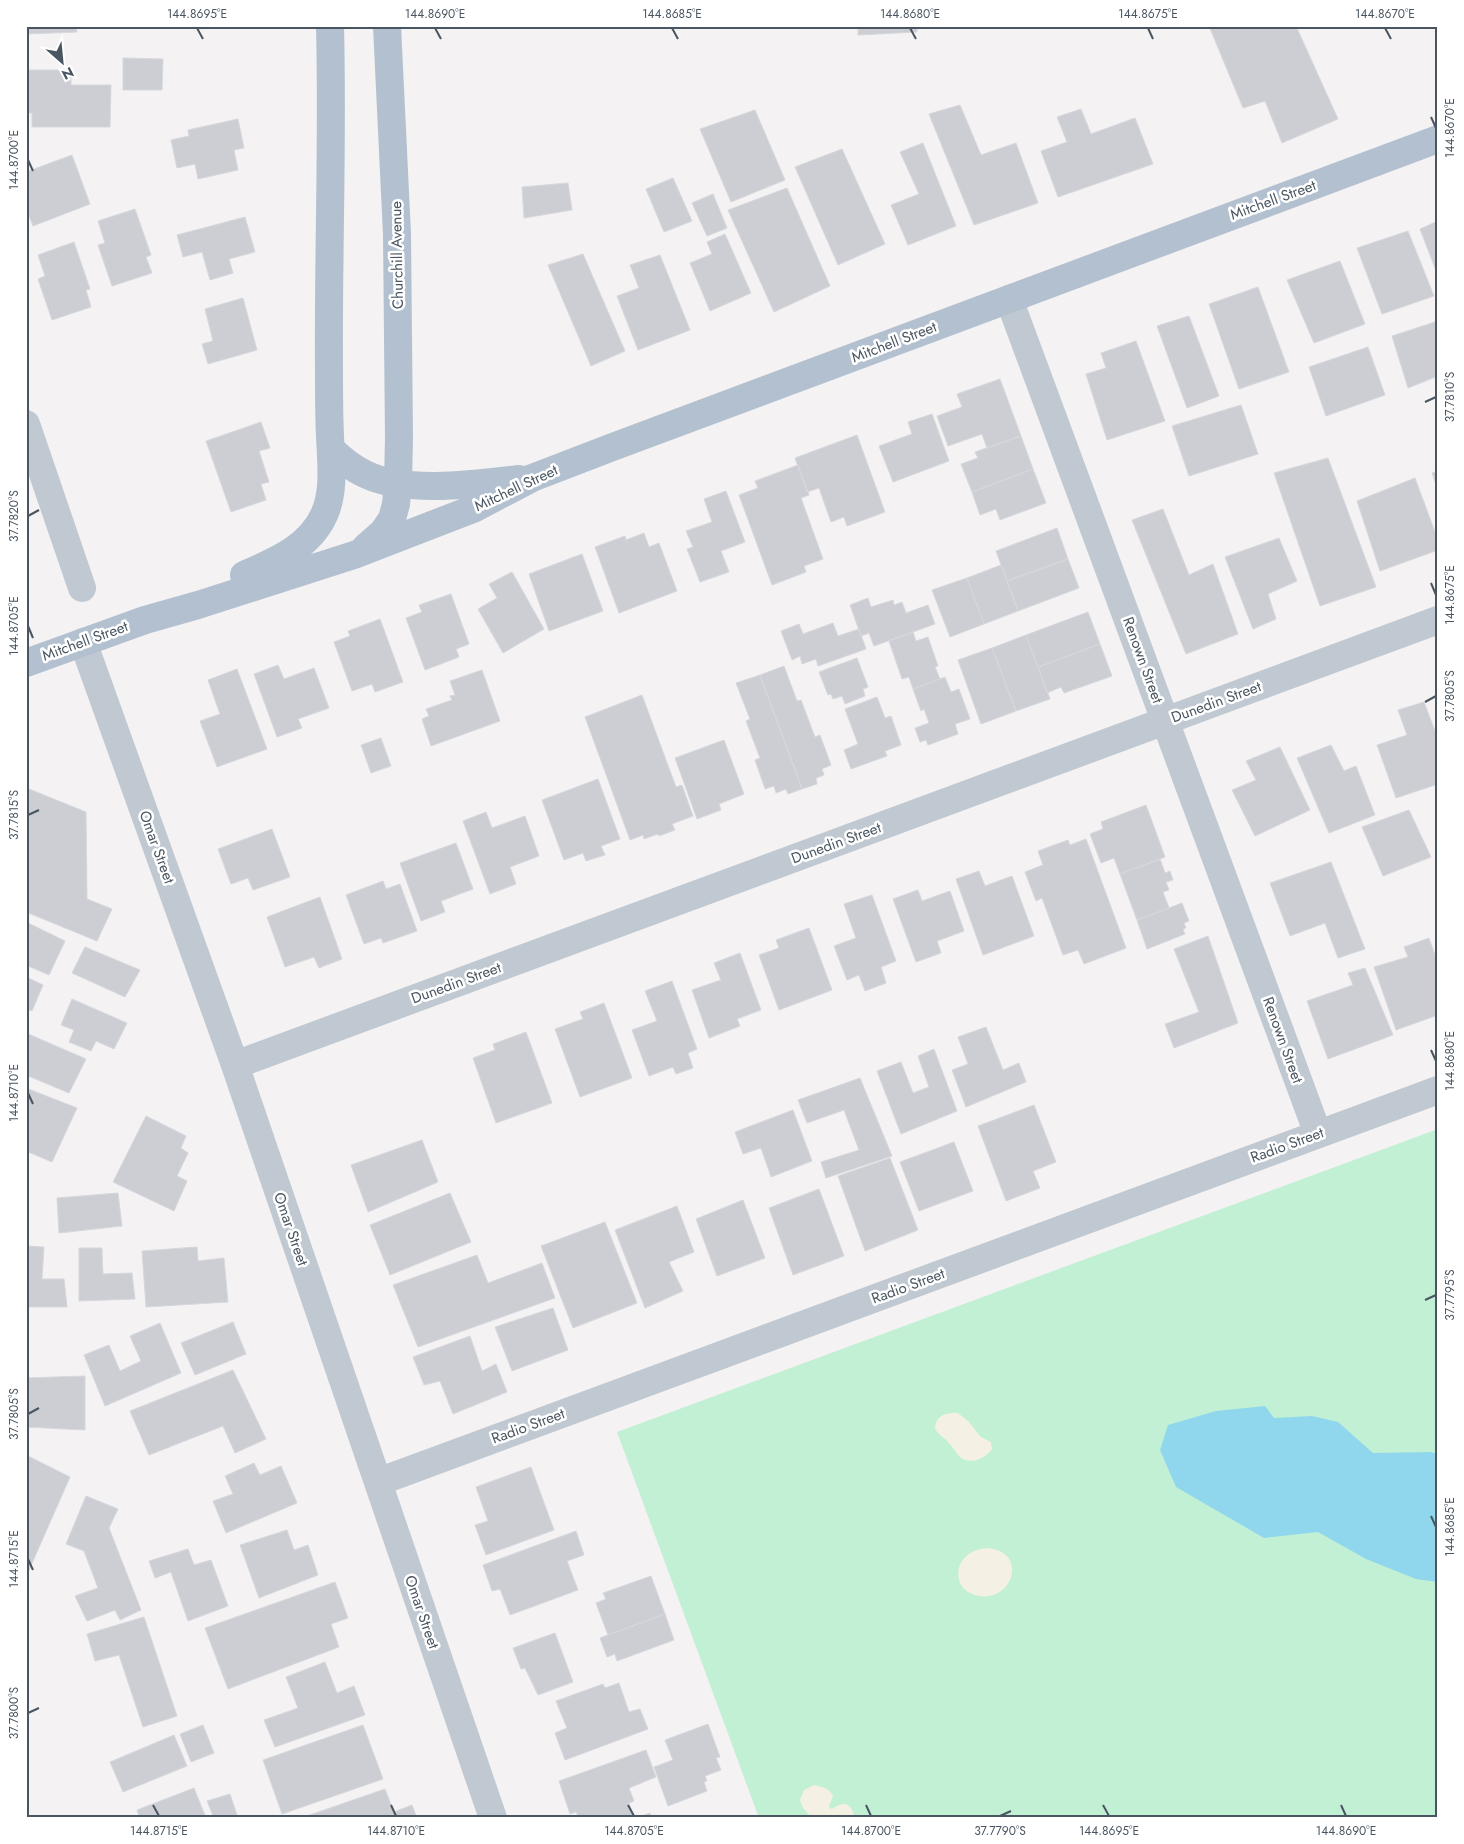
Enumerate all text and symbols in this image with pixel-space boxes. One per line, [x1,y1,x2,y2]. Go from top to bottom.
text: 144.8695°E [167,5,227,23]
text: 144.8690°E [405,5,465,23]
text: 144.8685°E [642,5,702,23]
text: 144.8680°E [880,5,940,23]
text: 144.8675°E [1118,5,1178,23]
text: 144.8670°E [1355,5,1415,23]
north arrow [38,38,88,88]
text: N [58,62,77,85]
text: 144.8670°E [1441,98,1459,158]
text: 144.8700°E [5,130,23,190]
street label: Mitchell Street [1227,174,1319,226]
street label: Churchill Avenue [385,201,409,309]
street label: Mitchell Street [848,316,940,368]
text: 37.7810°S [1441,371,1459,422]
street label: Mitchell Street [471,459,562,517]
text: 37.7820°S [5,490,23,542]
text: 144.8675°E [1441,565,1459,625]
text: 144.8705°E [5,596,23,656]
street label: Renown Street [1117,614,1169,707]
street label: Mitchell Street [39,615,131,667]
text: 37.7805°S [1441,670,1459,722]
street label: Dunedin Street [1168,675,1264,728]
text: 37.7815°S [5,790,23,840]
street label: Omar Street [134,807,181,887]
street label: Dunedin Street [788,816,884,869]
street label: Dunedin Street [408,956,504,1009]
street label: Renown Street [1257,994,1309,1087]
text: 144.8680°E [1441,1031,1459,1091]
text: 144.8710°E [5,1064,23,1122]
street label: Radio Street [1247,1121,1327,1168]
street label: Omar Street [268,1189,314,1269]
street label: Radio Street [868,1262,948,1309]
text: 37.7795°S [1441,1269,1459,1321]
text: 37.7805°S [5,1388,23,1440]
street label: Radio Street [488,1402,568,1449]
text: 144.8685°E [1441,1497,1459,1557]
text: 144.8715°E [5,1530,23,1588]
street label: Omar Street [399,1572,445,1652]
text: 37.7800°S [5,1686,23,1739]
text: 144.8715°E [130,1822,188,1840]
text: 144.8710°E [367,1822,425,1840]
text: 144.8705°E [604,1822,664,1840]
text: 144.8700°E [841,1822,901,1840]
text: 37.7790°S [974,1822,1026,1840]
text: 144.8695°E [1079,1822,1139,1840]
text: 144.8690°E [1316,1822,1376,1840]

